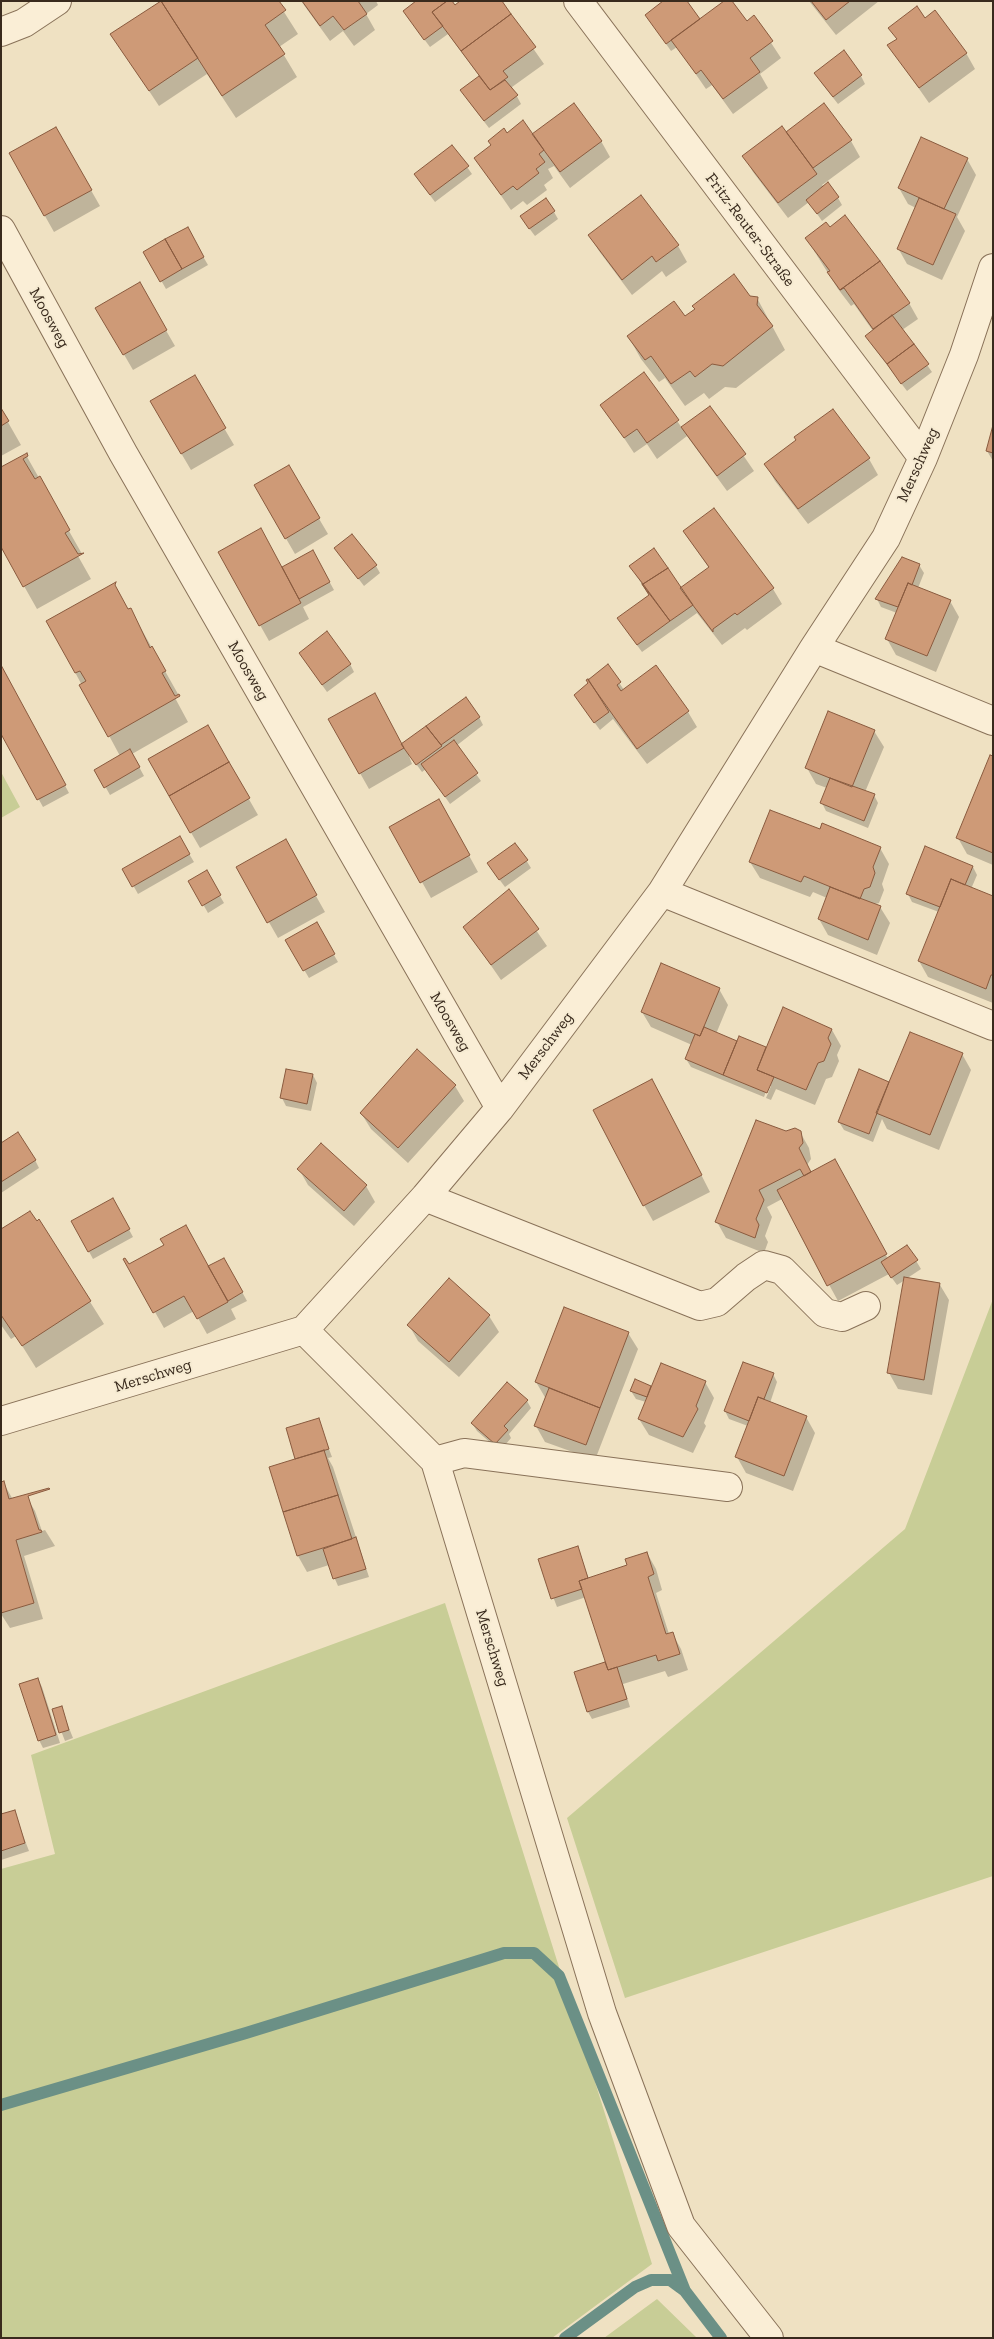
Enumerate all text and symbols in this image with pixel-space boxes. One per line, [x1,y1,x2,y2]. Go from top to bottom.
street label: Fritz-Reuter-Straße [701,169,799,291]
street label: Moosweg [25,285,73,351]
street label: Merschweg [893,425,943,505]
street label: Moosweg [223,638,273,704]
street label: Moosweg [425,989,475,1055]
street label: Merschweg [514,1009,578,1083]
street label: Merschweg [112,1355,194,1397]
street label: Merschweg [471,1607,513,1689]

